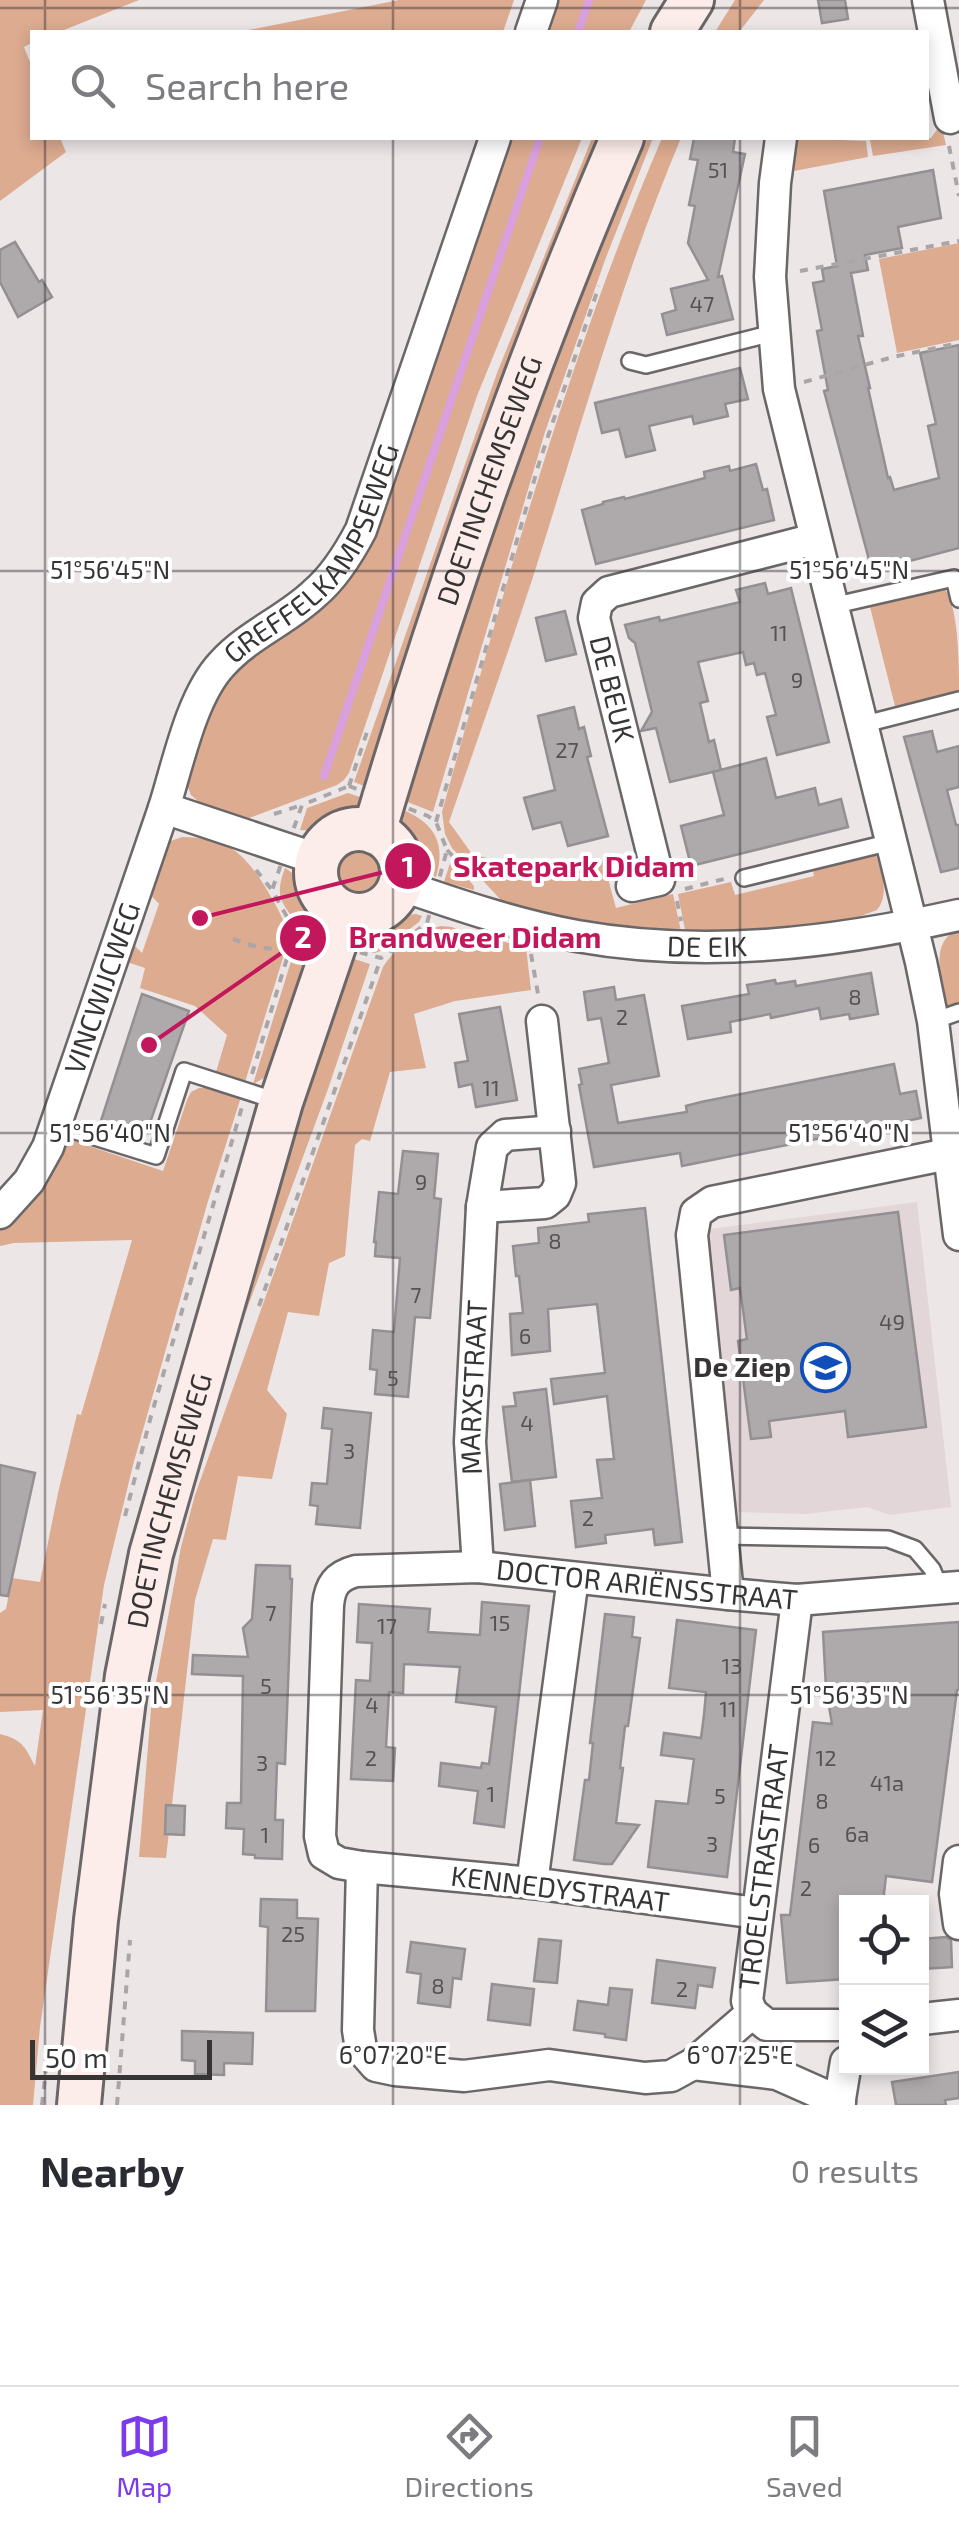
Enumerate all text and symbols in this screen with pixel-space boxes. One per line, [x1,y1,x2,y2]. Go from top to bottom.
search box [30,30,929,140]
icon: search [65,58,120,113]
text: Search here [145,62,349,108]
house number: 51 [708,156,728,182]
house number: 47 [690,290,714,316]
street label: DOETINCHEMSEWEG [429,351,548,609]
street label: GREFFELKAMPSEWEG [216,439,405,670]
text: 51°56'45"N [50,554,170,584]
text: 51°56'45"N [789,554,909,584]
house number: 11 [770,619,788,645]
street label: DE BEUK [583,632,643,746]
house number: 9 [791,666,803,692]
house number: 27 [555,736,579,762]
callout: Skatepark Didam [383,836,715,896]
text: 1 [402,847,414,883]
text: Skatepark Didam [453,847,695,883]
street label: VINCWIJCWEG [56,898,146,1078]
callout: Brandweer Didam [278,908,621,968]
text: 2 [294,918,312,954]
text: Brandweer Didam [348,918,602,954]
street label: DE EIK [666,928,748,963]
house number: 8 [848,983,862,1009]
house number: 2 [616,1003,628,1029]
house number: 11 [482,1074,500,1100]
text: 51°56'40"N [49,1117,171,1147]
text: 51°56'40"N [788,1117,910,1147]
house number: 9 [415,1168,427,1194]
house number: 8 [548,1227,562,1253]
house number: 7 [410,1281,422,1307]
street label: MARXSTRAAT [452,1299,493,1476]
house number: 49 [879,1308,905,1334]
house number: 6 [519,1322,531,1348]
school or university icon: De Ziep [800,1341,852,1393]
place label: De Ziep [693,1349,791,1383]
house number: 5 [387,1364,399,1390]
street label: DOETINCHEMSEWEG [119,1369,218,1631]
house number: 4 [520,1409,534,1435]
house number: 3 [343,1437,355,1463]
house number: 2 [582,1504,594,1530]
street label: DOCTOR ARIËNSSTRAAT [495,1551,799,1616]
house number: 7 [265,1599,277,1625]
house number: 15 [490,1609,510,1635]
house number: 17 [377,1612,397,1638]
house number: 13 [722,1652,743,1678]
house number: 5 [260,1672,272,1698]
text: 51°56'35"N [50,1679,170,1709]
text: 51°56'35"N [789,1679,909,1709]
house number: 4 [365,1691,379,1717]
house number: 11 [719,1695,737,1721]
street label: TROELSTRASTRAAT [731,1742,795,1992]
house number: 2 [365,1744,377,1770]
house number: 12 [815,1744,837,1770]
house number: 3 [256,1749,268,1775]
house number: 41a [870,1769,904,1795]
house number: 1 [487,1780,495,1806]
house number: 5 [714,1782,726,1808]
house number: 8 [815,1787,829,1813]
house number: 6a [845,1820,869,1846]
house number: 1 [261,1821,269,1847]
house number: 3 [706,1830,718,1856]
house number: 6 [808,1831,820,1857]
street label: KENNEDYSTRAAT [449,1858,671,1918]
house number: 2 [800,1874,812,1900]
map controls [839,1895,929,2075]
button: locate [839,1895,929,1985]
house number: 25 [281,1920,305,1946]
house number: 8 [431,1972,445,1998]
house number: 2 [676,1975,688,2001]
button: layers [839,1985,929,2075]
scale bar [30,2035,212,2080]
text: 6°07'20"E [339,2039,447,2069]
text: 6°07'25"E [687,2039,793,2069]
text: 50 m [45,2040,108,2074]
text: Nearby [40,2145,184,2195]
text: 0 results [791,2151,919,2189]
tab: Map [116,2409,172,2503]
tab: Directions [405,2409,534,2503]
tab: Saved [766,2409,843,2503]

